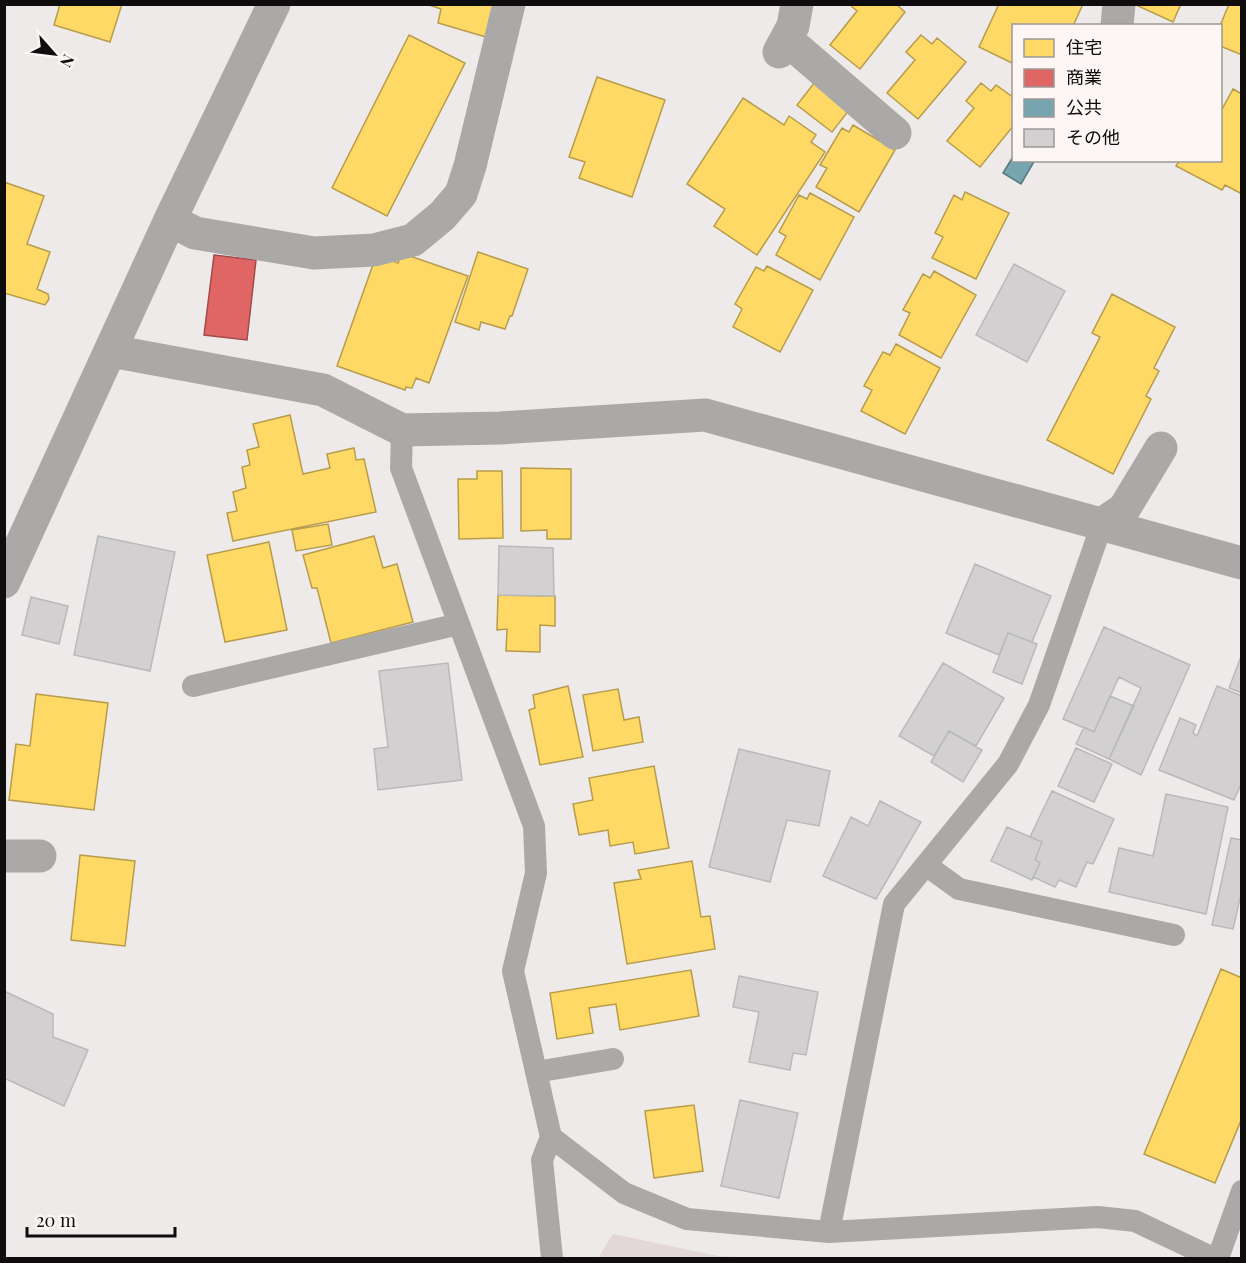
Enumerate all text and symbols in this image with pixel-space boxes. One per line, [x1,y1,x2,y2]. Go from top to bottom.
north arrow [24,24,84,84]
legend [1012,24,1222,162]
text: 住宅 [1066,35,1102,59]
text: N [55,51,80,72]
text: 商業 [1066,65,1102,89]
text: 公共 [1066,95,1102,119]
text: その他 [1066,125,1120,149]
scale bar [27,1200,176,1238]
text: 20 m [36,1208,76,1232]

